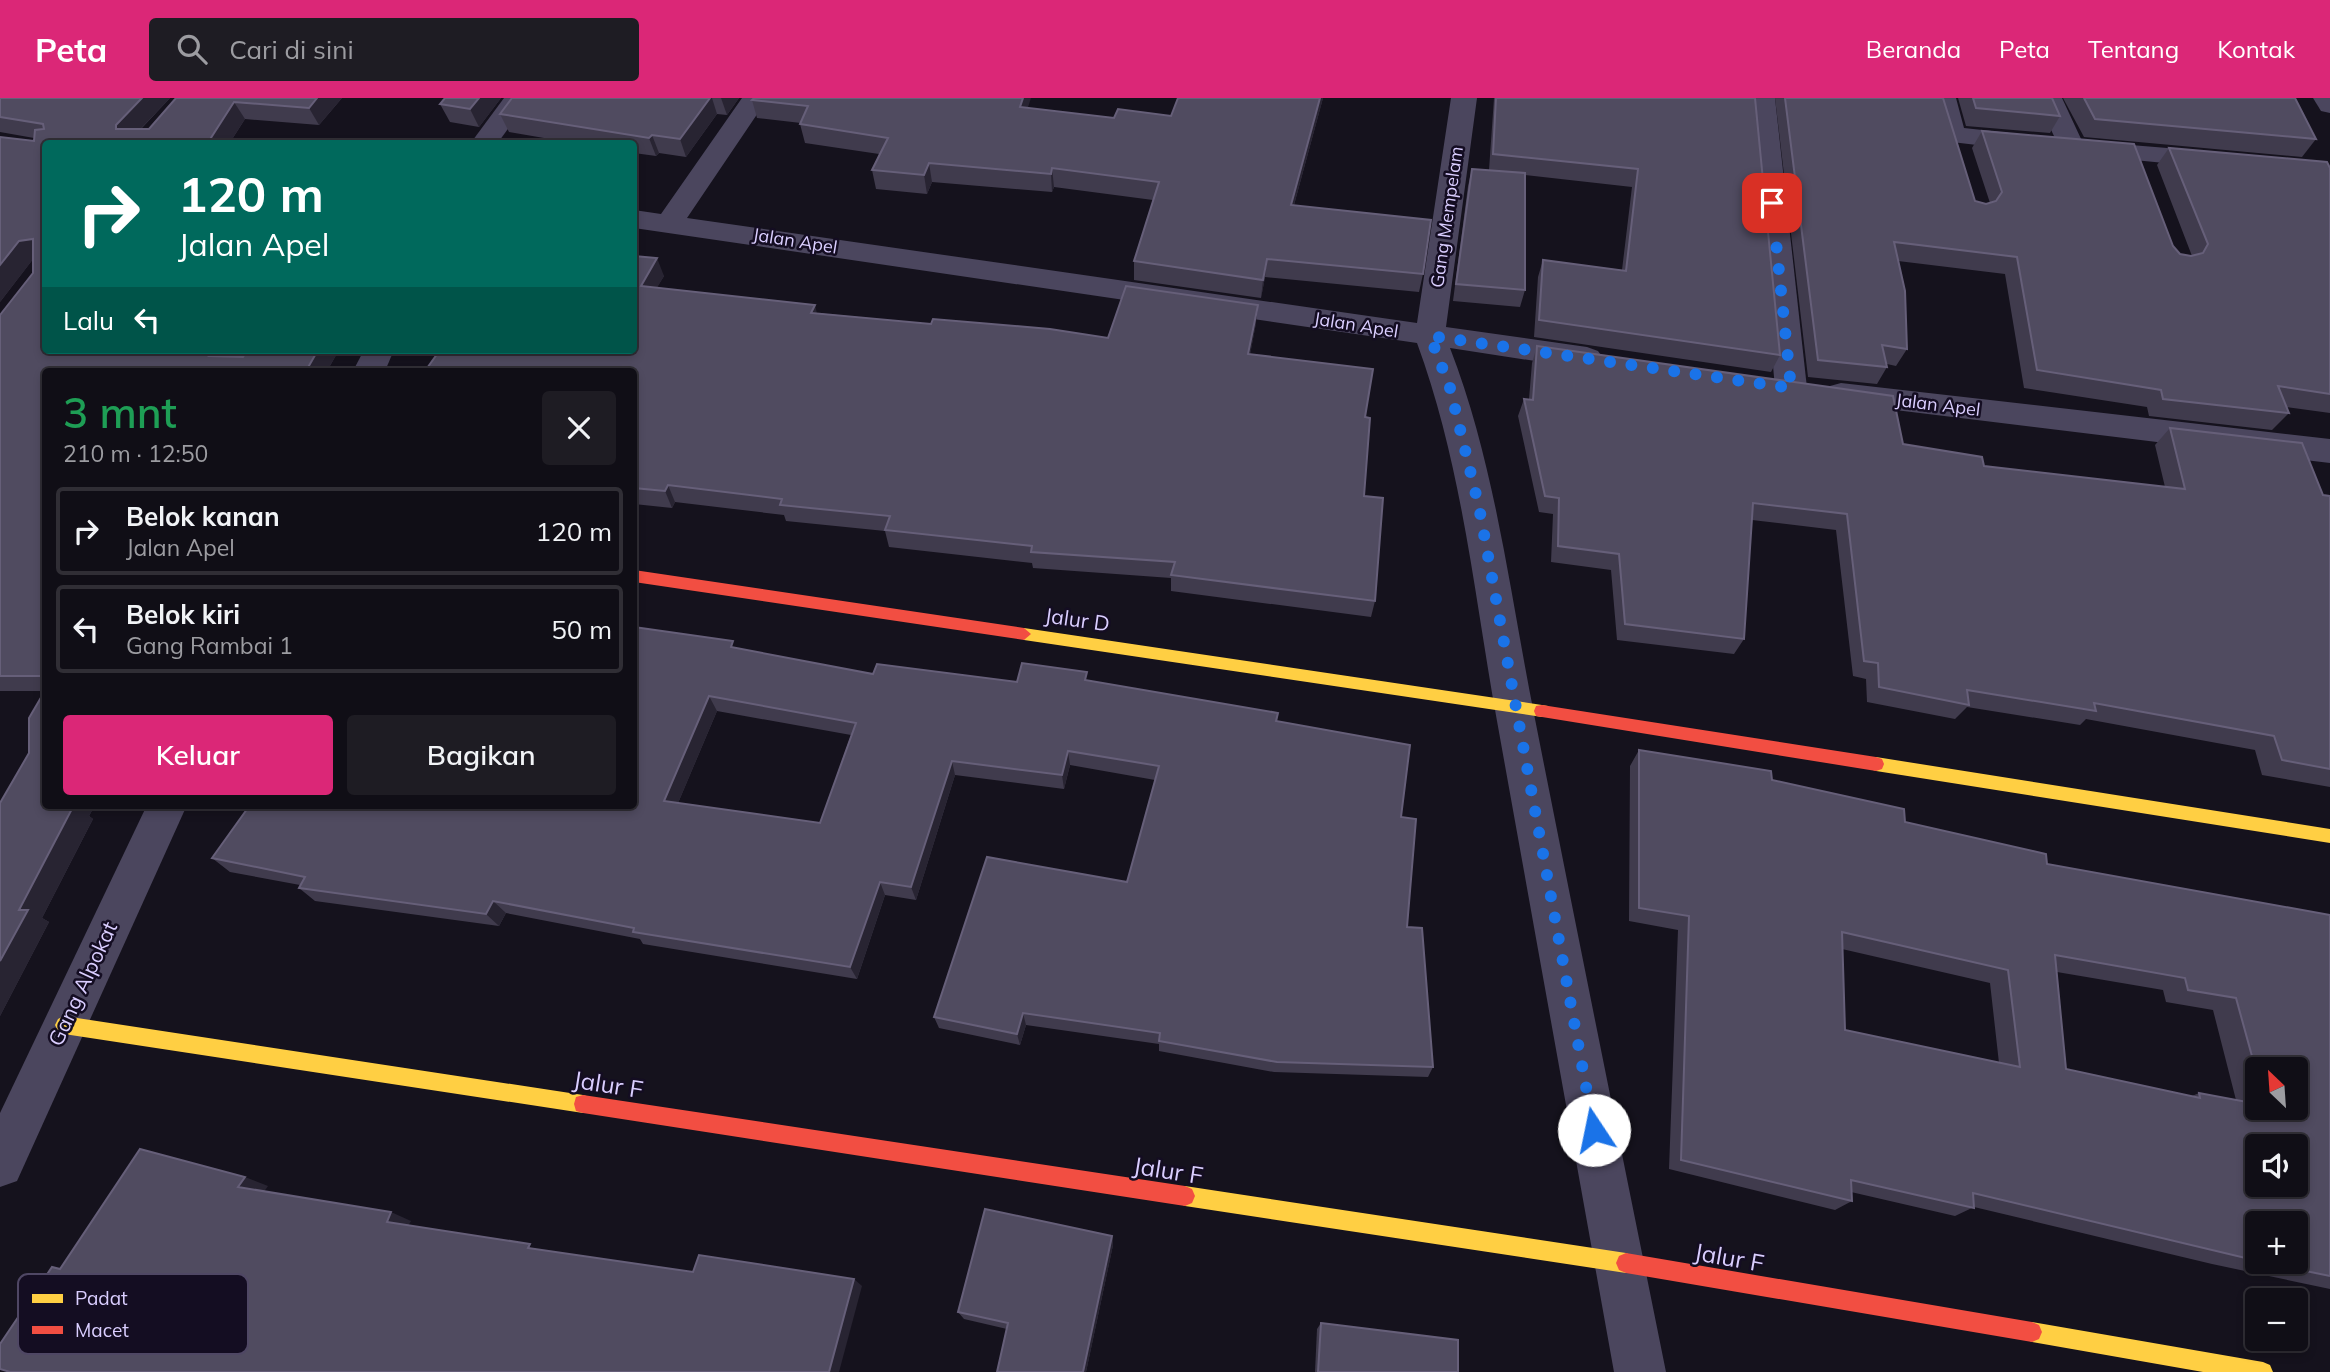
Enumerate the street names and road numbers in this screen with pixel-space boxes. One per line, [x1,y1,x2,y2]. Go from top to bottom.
street label: Gang Mempelam [1425,145,1468,289]
street label: Jalan Apel [751,222,839,259]
street label: Jalan Apel [1312,306,1400,343]
street label: Jalan Apel [1894,388,1982,421]
street label: Jalur D [1043,602,1111,636]
street label: Gang Alpokat [42,917,122,1050]
street label: Jalur F [571,1064,645,1104]
street label: Jalur F [1131,1150,1205,1190]
street label: Jalur F [1692,1236,1766,1278]

